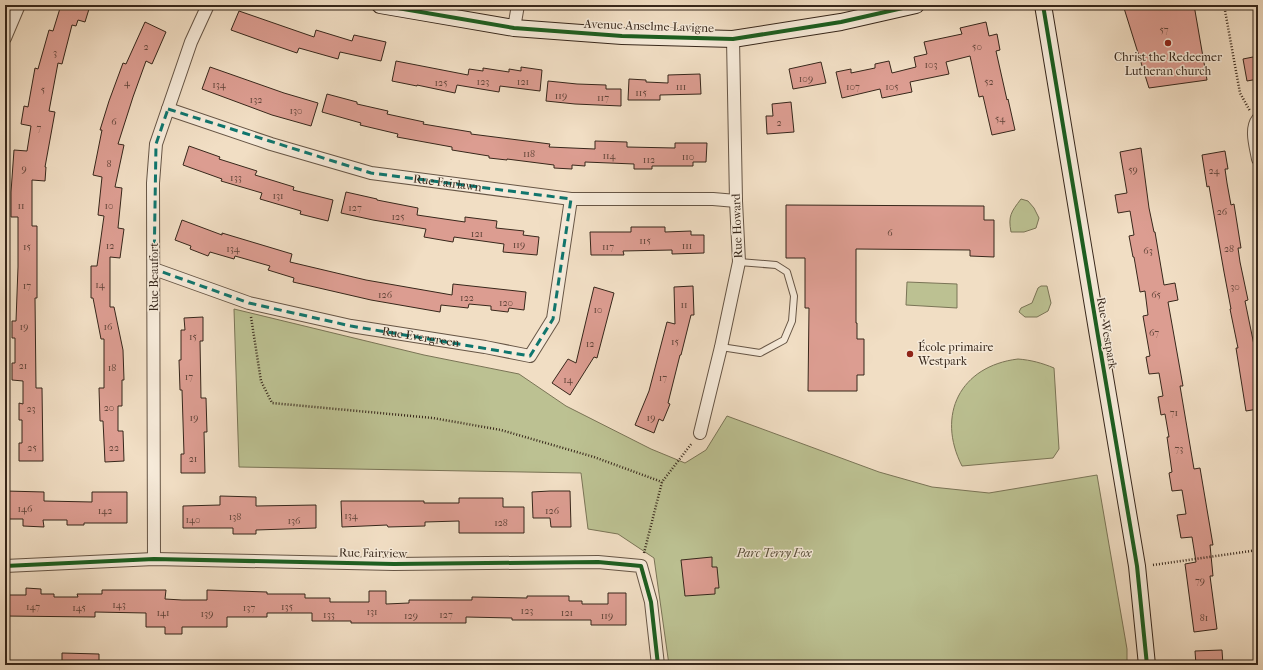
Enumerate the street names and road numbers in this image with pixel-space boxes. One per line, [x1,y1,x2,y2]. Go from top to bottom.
street label: Avenue Anselme-Lavigne [583,17,714,35]
street label: Rue Fairlawn [412,172,483,194]
street label: Rue Howard [729,193,745,259]
street label: Rue Beaufort [147,242,161,312]
street label: Rue Westpark [1094,296,1120,371]
street label: Rue Evergreen [381,324,460,350]
street label: Rue Fairview [339,545,408,561]

